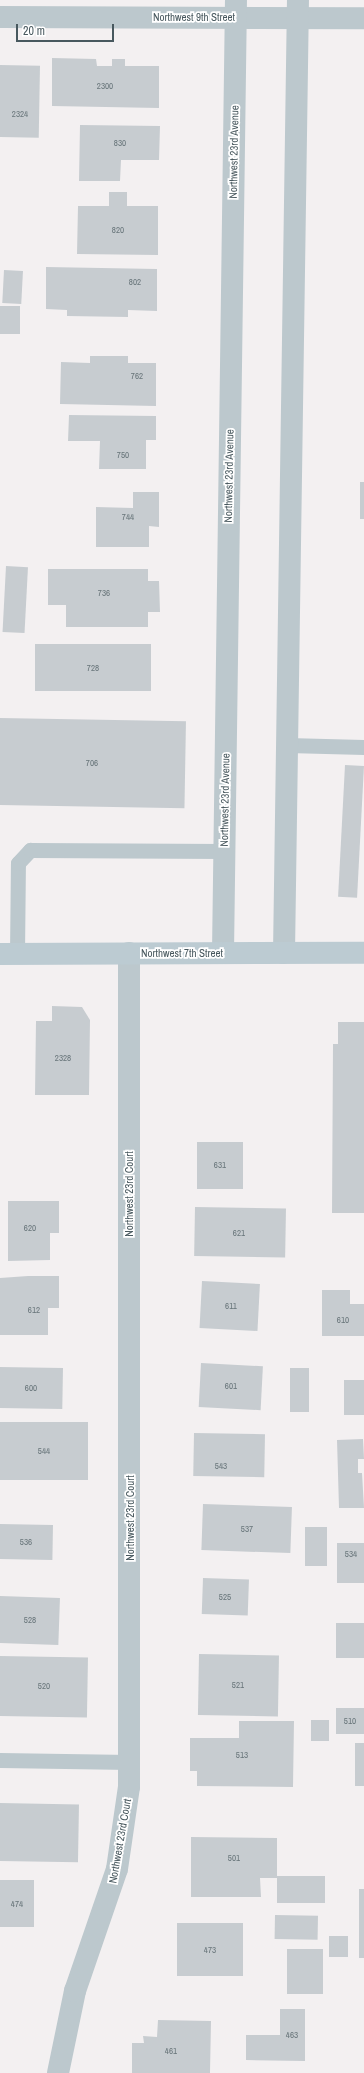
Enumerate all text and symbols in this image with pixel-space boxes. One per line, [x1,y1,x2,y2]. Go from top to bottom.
street label: Northwest 9th Street [153,10,235,24]
scale bar [18,16,116,42]
text: 20 m [23,23,45,39]
house number: 2300 [97,81,113,91]
street label: Northwest 23rd Avenue [227,105,241,199]
house number: 2324 [12,109,28,119]
house number: 830 [114,138,126,148]
house number: 820 [112,225,124,235]
house number: 802 [129,277,141,287]
house number: 762 [131,371,143,381]
street label: Northwest 23rd Avenue [222,429,236,523]
house number: 750 [117,450,129,460]
house number: 744 [122,512,134,522]
house number: 736 [98,588,110,598]
house number: 728 [87,663,99,673]
street label: Northwest 23rd Avenue [218,753,232,847]
house number: 706 [86,758,98,768]
street label: Northwest 7th Street [141,946,223,960]
house number: 2328 [55,1053,71,1063]
street label: Northwest 23rd Court [122,1151,136,1237]
house number: 631 [214,1160,226,1170]
house number: 620 [24,1223,36,1233]
house number: 621 [233,1228,245,1238]
house number: 611 [225,1301,237,1311]
house number: 612 [28,1305,40,1315]
house number: 610 [337,1315,349,1325]
house number: 601 [225,1381,237,1391]
house number: 600 [25,1383,37,1393]
house number: 544 [38,1446,50,1456]
house number: 543 [215,1461,227,1471]
street label: Northwest 23rd Court [123,1475,137,1561]
house number: 537 [241,1524,253,1534]
house number: 536 [20,1537,32,1547]
house number: 534 [345,1549,357,1559]
house number: 525 [219,1592,231,1602]
house number: 528 [24,1615,36,1625]
house number: 521 [232,1680,244,1690]
house number: 520 [38,1681,50,1691]
house number: 510 [344,1716,356,1726]
house number: 513 [236,1750,248,1760]
street label: Northwest 23rd Court [106,1798,134,1884]
house number: 501 [228,1853,240,1863]
house number: 474 [11,1899,23,1909]
house number: 473 [204,1945,216,1955]
house number: 463 [286,2030,298,2040]
house number: 461 [165,2046,177,2056]

